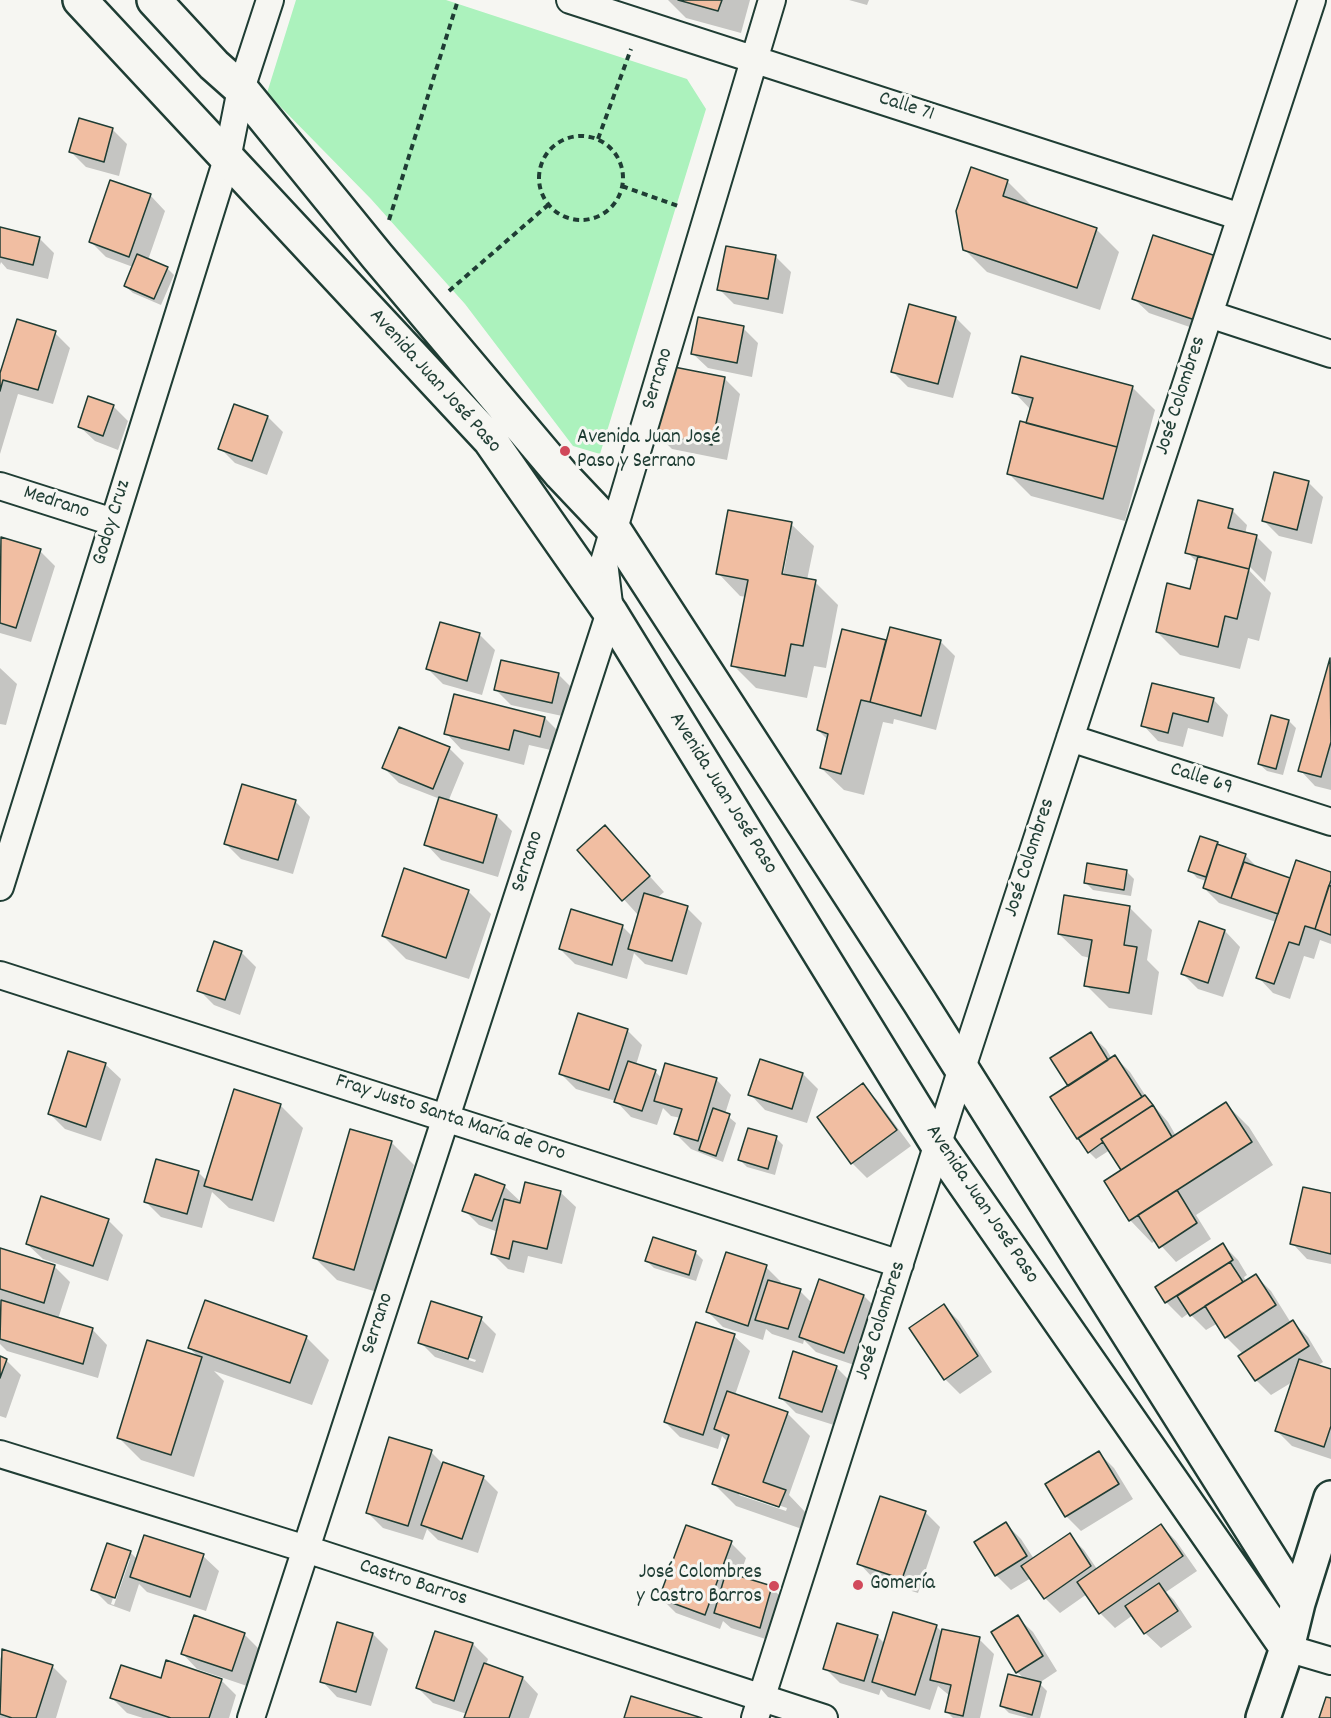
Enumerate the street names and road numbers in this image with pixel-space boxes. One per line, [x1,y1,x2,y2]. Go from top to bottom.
street label: Calle 71 [875,87,937,129]
street label: Avenida Juan José Paso [362,305,506,459]
street label: José Colombres [1151,334,1213,458]
street label: Serrano [638,345,680,413]
street label: Godoy Cruz [88,477,138,569]
street label: Medrano [20,481,92,527]
street label: Avenida Juan José Paso [662,709,782,879]
street label: Calle 69 [1167,758,1235,802]
street label: José Colombres [1000,796,1062,920]
street label: Serrano [507,828,551,896]
street label: Fray Justo Santa María de Oro [332,1070,568,1168]
street label: Avenida Juan José Paso [919,1121,1043,1289]
street label: José Colombres [851,1259,913,1383]
street label: Serrano [357,1290,401,1358]
street label: Castro Barros [356,1555,470,1613]

